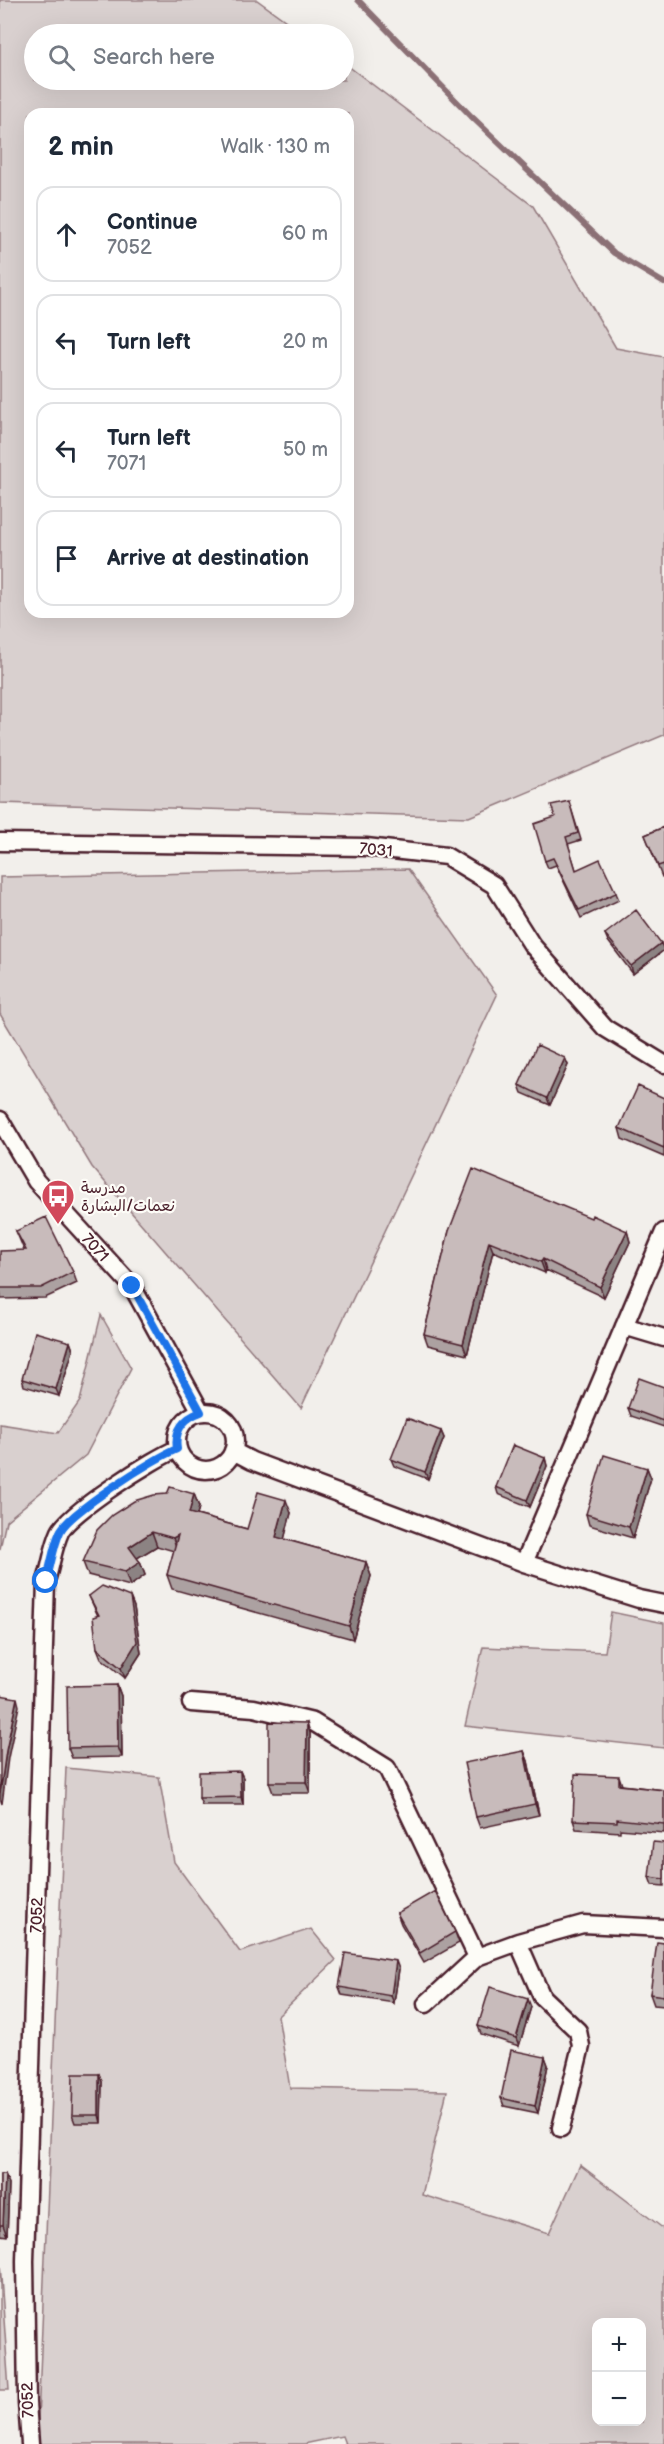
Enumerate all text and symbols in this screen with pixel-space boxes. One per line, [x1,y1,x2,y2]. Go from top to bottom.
search box [24,24,354,90]
icon: search [45,41,78,74]
text: Search here [93,44,215,71]
text: 2 min [48,132,114,163]
text: Walk · 130 m [221,135,330,159]
text: Continue [107,209,197,236]
icon: ahead [50,218,83,251]
text: 60 m [282,222,328,246]
text: 7052 [107,236,152,260]
icon: left [50,326,83,359]
text: Turn left [107,329,191,356]
text: 20 m [283,330,328,354]
text: Turn left [107,425,191,452]
icon: left [50,434,83,467]
text: 50 m [283,438,328,462]
text: 7071 [107,452,146,476]
icon: arrive [50,542,83,575]
text: Arrive at destination [107,545,309,572]
street label: 7031 [358,840,393,861]
bus stop icon: مدرسة نعمات/البشارة [40,1178,76,1225]
place label: مدرسة نعمات/البشارة [81,1179,176,1216]
street label: 7071 [77,1230,112,1266]
route end [118,1272,144,1298]
route start [32,1567,58,1593]
street label: 7052 [27,1896,48,1933]
map controls [592,2318,646,2426]
button: + [592,2318,646,2372]
button: − [592,2372,646,2426]
street label: 7052 [18,2381,39,2418]

